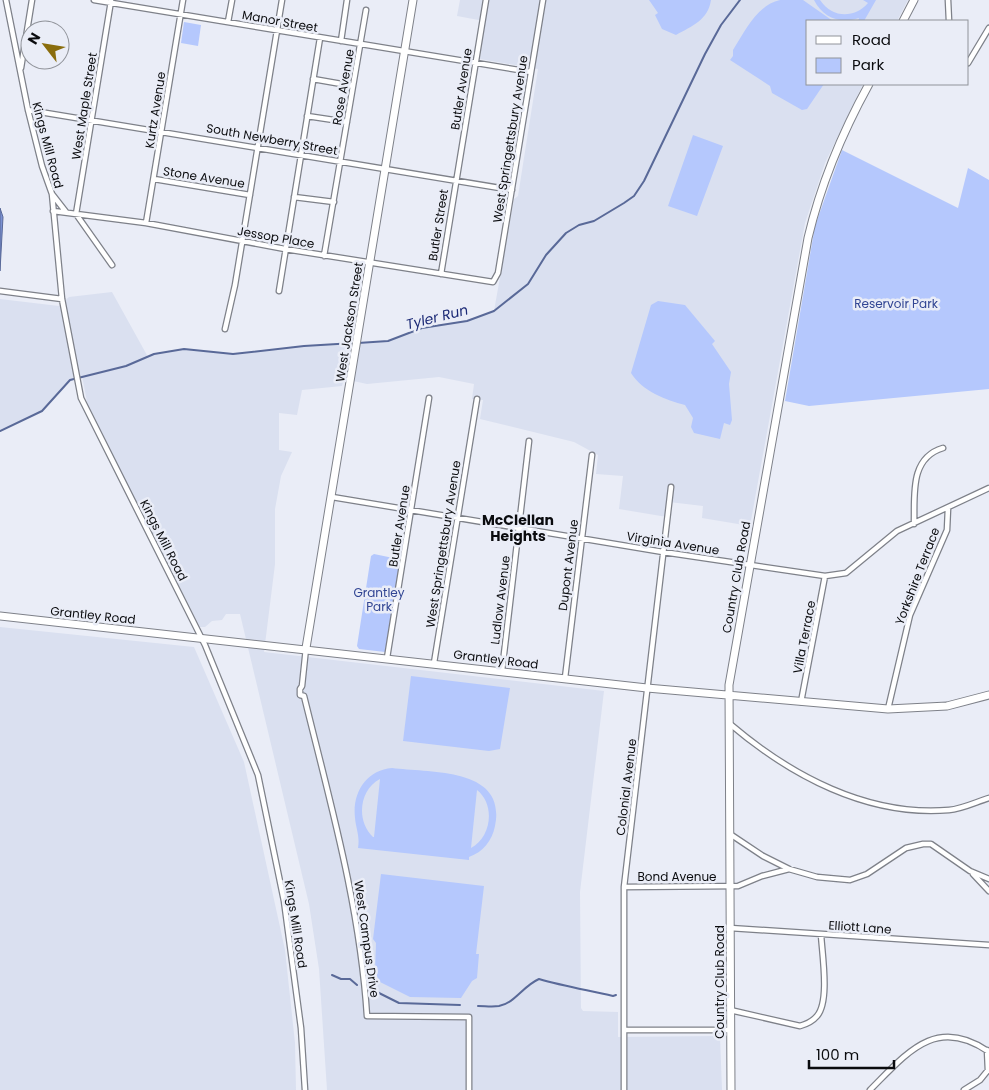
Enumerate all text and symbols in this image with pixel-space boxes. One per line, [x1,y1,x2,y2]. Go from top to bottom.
street label: Manor Street [241,6,319,36]
north arrow [20,20,70,70]
legend [806,20,969,85]
text: N [23,29,45,48]
text: Road [852,29,891,50]
street label: Butler Avenue [446,47,476,131]
street label: Rose Avenue [328,48,358,126]
street label: West Maple Street [67,51,101,161]
street label: West Springettsbury Avenue [488,54,532,224]
text: Park [852,54,884,75]
street label: Kurtz Avenue [141,70,169,150]
street label: Kings Mill Road [28,100,68,190]
street label: South Newberry Street [205,119,339,159]
street label: Stone Avenue [162,162,246,192]
street label: Butler Street [424,188,452,262]
street label: Jessop Place [236,222,316,252]
street label: West Jackson Street [331,261,367,383]
park label: Reservoir Park [854,295,939,312]
water label: Tyler Run [404,300,470,334]
street label: West Springettsbury Avenue [421,459,465,629]
street label: Butler Avenue [384,484,414,568]
street label: Kings Mill Road [136,496,192,584]
district label: McClellan Heights [482,510,554,546]
street label: Dupont Avenue [554,518,582,612]
street label: Country Club Road [718,520,754,634]
street label: Yorkshire Terrace [891,525,943,627]
street label: Virginia Avenue [625,527,721,559]
street label: Ludlow Avenue [486,554,514,646]
park label: Grantley Park [353,584,405,615]
street label: Villa Terrace [789,599,819,675]
street label: Grantley Road [50,602,136,628]
street label: Grantley Road [453,645,539,673]
street label: Colonial Avenue [612,738,640,836]
street label: Bond Avenue [637,868,717,885]
street label: Kings Mill Road [281,879,311,969]
street label: West Campus Drive [350,879,384,999]
street label: Elliott Lane [828,916,892,938]
street label: Country Club Road [711,925,728,1039]
scale bar [809,1038,894,1070]
text: 100 m [816,1044,859,1065]

